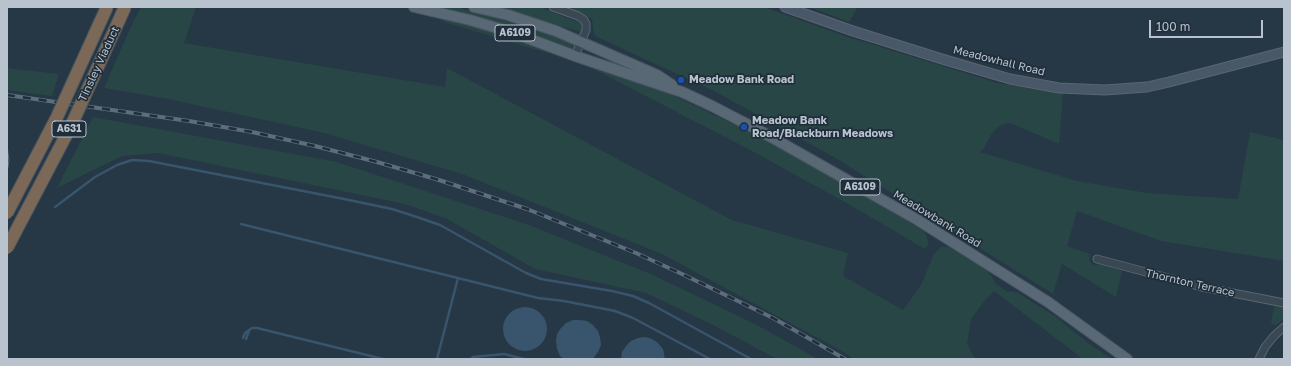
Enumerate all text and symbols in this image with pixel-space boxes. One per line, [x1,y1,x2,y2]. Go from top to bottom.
scale bar [1151,12,1265,38]
text: 100 m [1156,19,1190,34]
street label: Tinsley Viaduct [76,24,122,104]
road number: A6109 [495,25,535,41]
street label: Meadowhall Road [952,43,1046,79]
place label: Meadow Bank Road [689,73,794,87]
marker: Meadow Bank Road [676,75,686,85]
place label: Meadow Bank Road/Blackburn Meadows [752,114,893,140]
road number: A631 [52,121,86,137]
marker: Meadow Bank Road/Blackburn Meadows [739,122,749,132]
road number: A6109 [840,179,880,195]
street label: Meadowbank Road [891,188,983,250]
street label: Thornton Terrace [1144,266,1236,300]

